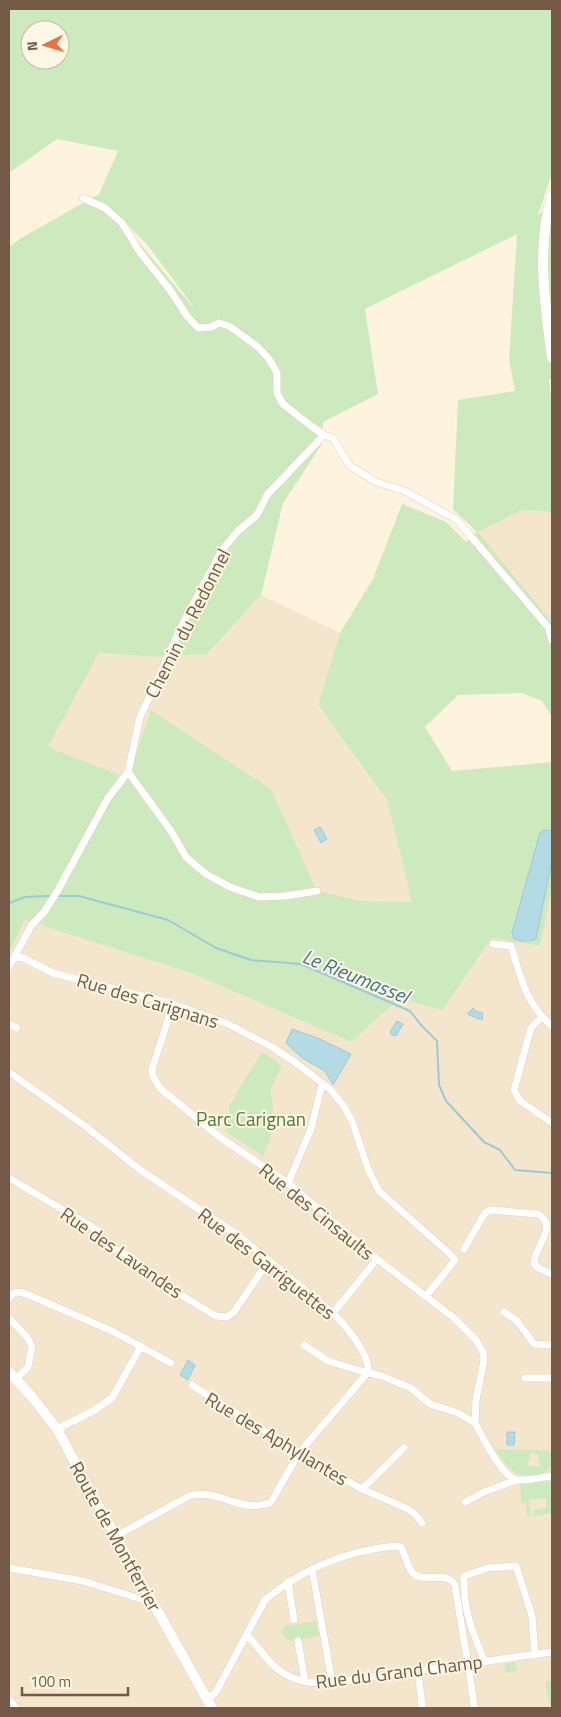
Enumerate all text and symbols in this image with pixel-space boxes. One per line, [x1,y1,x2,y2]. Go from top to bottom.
north arrow [20,20,70,70]
text: N [21,40,42,52]
street label: Chemin du Redonnel [137,543,237,703]
water label: Le Rieumassel [298,940,417,1013]
street label: Rue des Carignans [73,965,223,1035]
park label: Parc Carignan [196,1104,306,1133]
street label: Rue des Cinsaults [253,1155,381,1267]
street label: Rue des Lavandes [55,1199,189,1305]
street label: Rue des Garriguettes [192,1200,342,1326]
street label: Rue des Aphyllantes [200,1384,354,1492]
street label: Route de Montferrier [63,1456,170,1617]
street label: Rue du Grand Champ [314,1646,484,1696]
scale bar [22,1664,129,1696]
text: 100 m [30,1670,71,1693]

